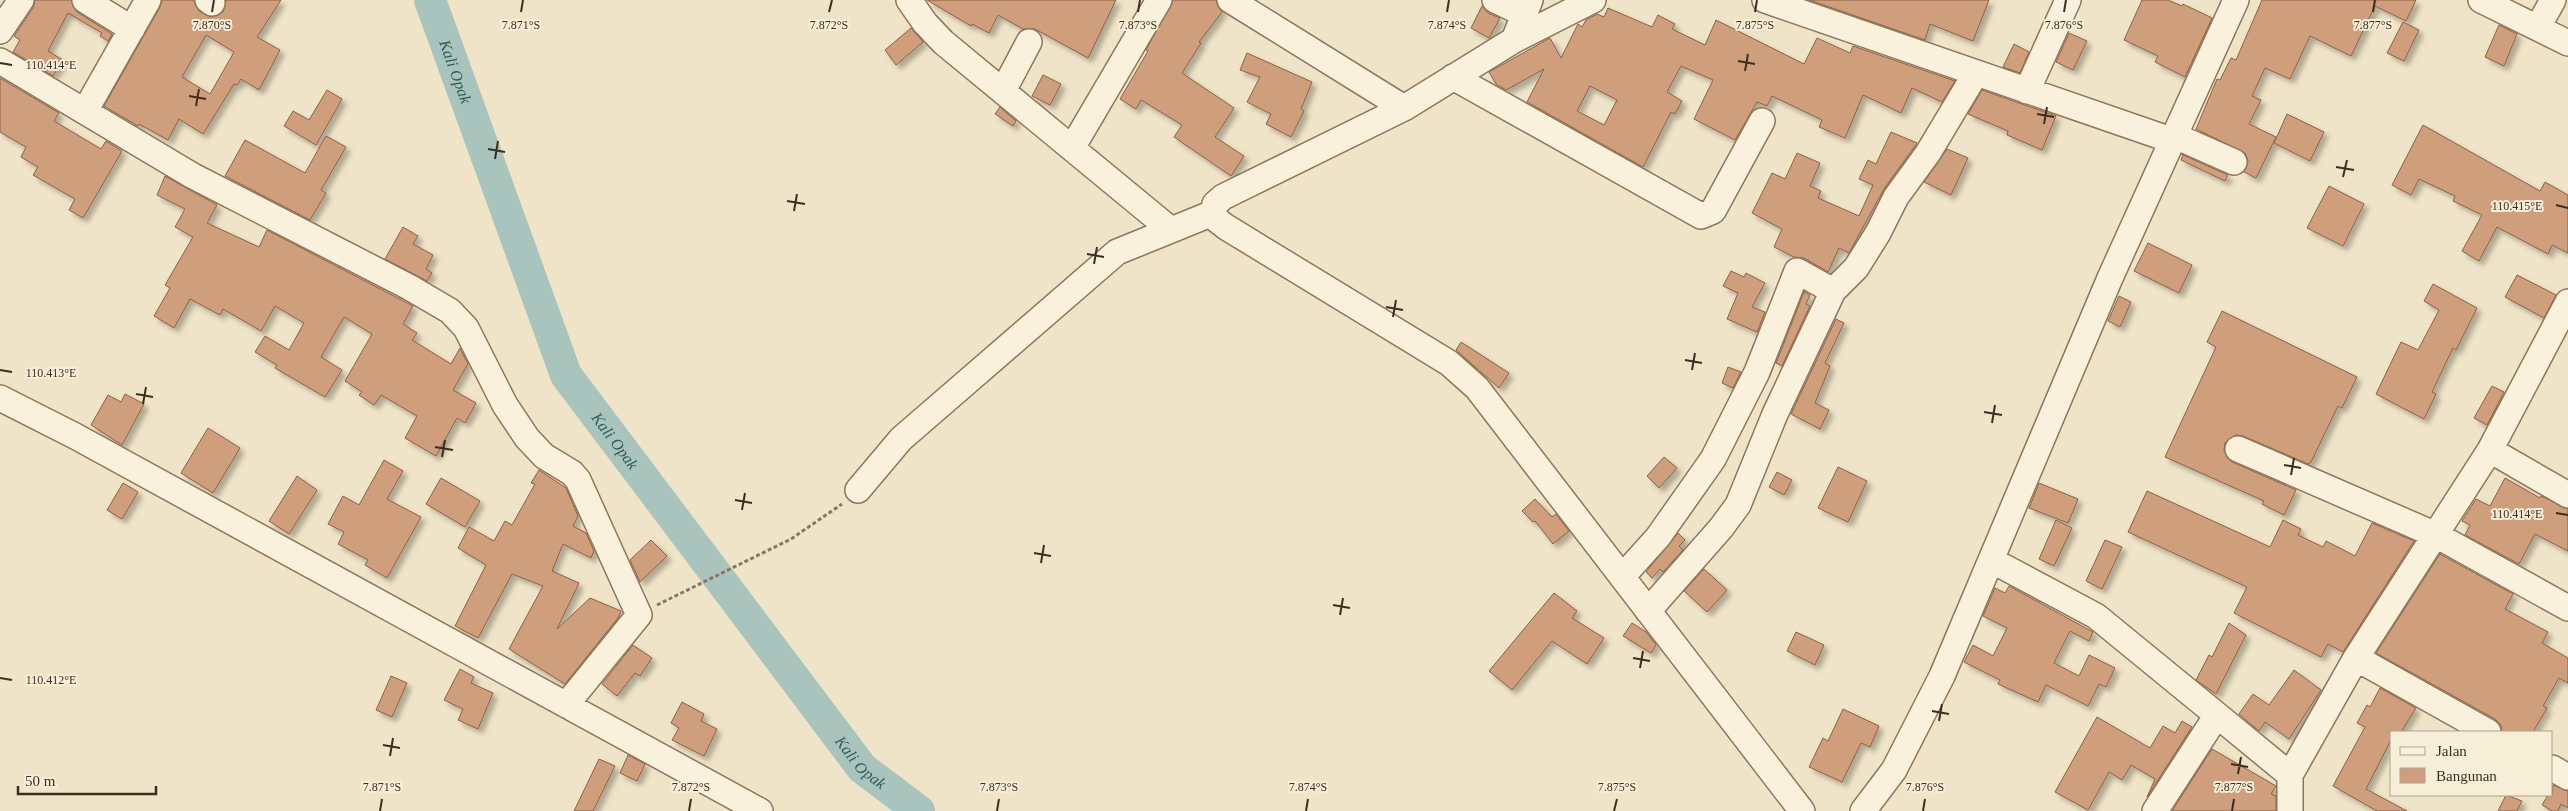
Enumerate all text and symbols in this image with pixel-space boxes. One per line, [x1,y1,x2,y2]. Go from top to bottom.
text: 7.870°S [193,18,231,32]
text: 7.871°S [502,18,540,32]
text: 7.872°S [810,18,848,32]
text: 7.873°S [1119,18,1157,32]
text: 7.874°S [1428,18,1466,32]
text: 7.875°S [1736,18,1774,32]
text: 7.876°S [2045,18,2083,32]
text: 7.877°S [2354,18,2392,32]
water label: Kali Opak [436,36,475,106]
text: 110.414°E [26,58,76,72]
text: 110.415°E [2492,199,2542,213]
text: 110.413°E [26,366,76,380]
water label: Kali Opak [588,408,643,473]
text: 110.414°E [2492,507,2542,521]
text: 110.412°E [26,673,76,687]
legend [2390,731,2553,796]
water label: Kali Opak [832,732,890,792]
text: Jalan [2436,743,2467,759]
scale bar [18,764,155,796]
text: Bangunan [2436,768,2497,784]
text: 50 m [25,773,56,789]
text: 7.871°S [363,780,401,794]
text: 7.872°S [672,780,710,794]
text: 7.873°S [980,780,1018,794]
text: 7.874°S [1289,780,1327,794]
text: 7.875°S [1598,780,1636,794]
text: 7.876°S [1906,780,1944,794]
text: 7.877°S [2215,780,2253,794]

